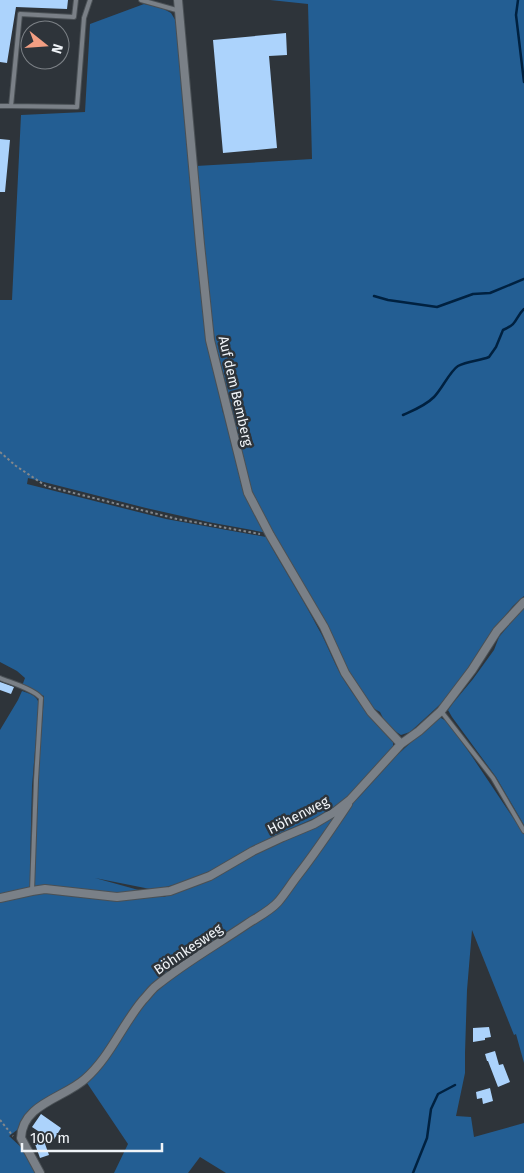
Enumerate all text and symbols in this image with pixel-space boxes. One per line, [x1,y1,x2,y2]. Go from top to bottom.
north arrow [20,20,70,70]
text: N [47,42,66,56]
street label: Auf dem Bemberg [215,334,257,449]
street label: Höhenweg [265,792,332,838]
street label: Böhnkesweg [151,920,226,979]
scale bar [22,1120,162,1152]
text: 100 m [30,1129,70,1147]

